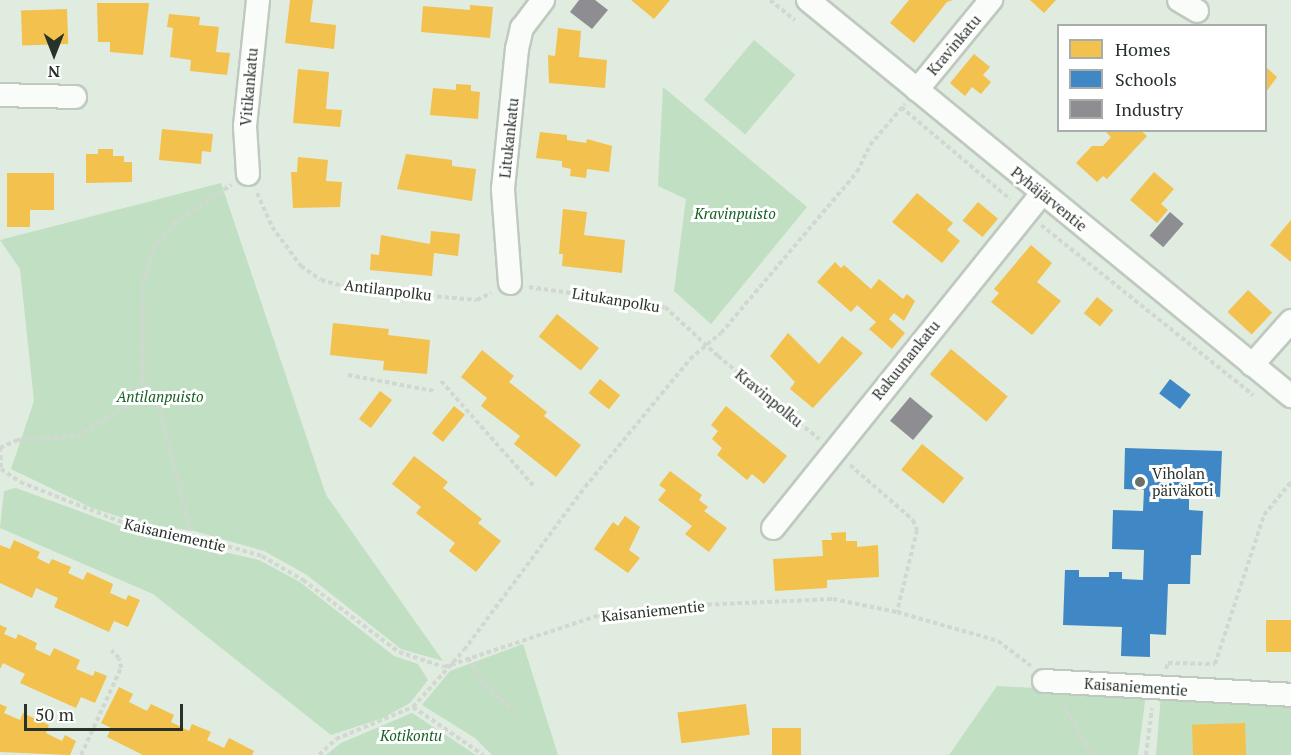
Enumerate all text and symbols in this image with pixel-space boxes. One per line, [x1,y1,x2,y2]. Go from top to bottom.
street label: Kravinkatu [923,11,985,79]
north arrow [24,24,84,84]
legend [1057,24,1267,132]
text: Homes [1115,37,1170,61]
street label: Vitikankatu [237,47,261,127]
text: N [48,61,60,83]
text: Schools [1115,67,1177,91]
street label: Litukankatu [496,97,522,179]
text: Industry [1115,97,1183,121]
street label: Pyhäjärventie [1008,163,1090,235]
park label: Kravinpuisto [694,205,776,223]
street label: Antilanpolku [343,276,433,304]
street label: Litukanpolku [571,284,661,316]
street label: Rakuunankatu [868,317,944,403]
street label: Kravinpolku [732,365,806,431]
park label: Antilanpuisto [116,388,204,406]
place label: Viholan päiväkoti [1152,464,1214,499]
marker: Viholan päiväkoti [1133,475,1147,489]
street label: Kaisaniementie [122,515,228,555]
street label: Kaisaniementie [600,597,706,625]
street label: Kaisaniementie [1084,674,1188,700]
scale bar [27,692,186,730]
text: 50 m [35,702,74,726]
park label: Kotikontu [380,727,442,745]

